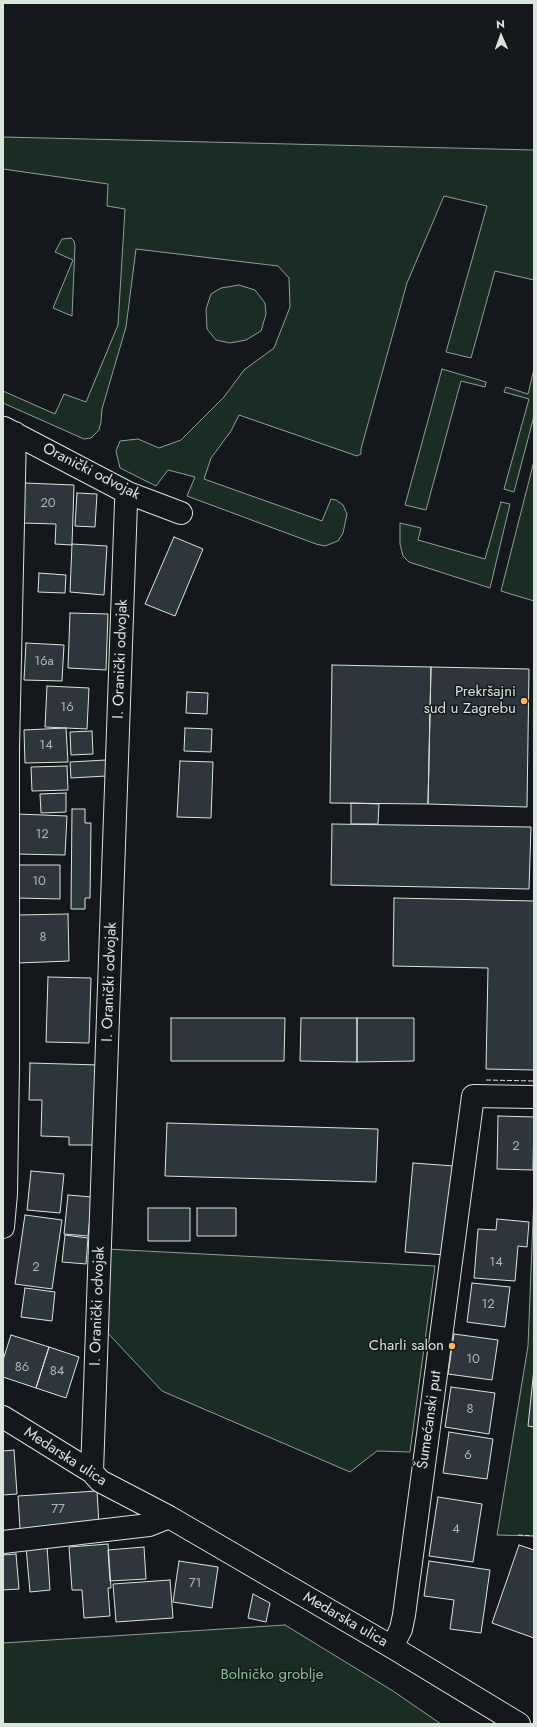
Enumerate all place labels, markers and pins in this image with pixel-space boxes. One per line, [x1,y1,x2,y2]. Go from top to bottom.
place label: Prekršajni sud u Zagrebu [424,683,516,718]
marker: Prekršajni sud u Zagrebu [519,696,529,706]
place label: Charli salon [369,1337,444,1355]
marker: Charli salon [447,1341,457,1351]

